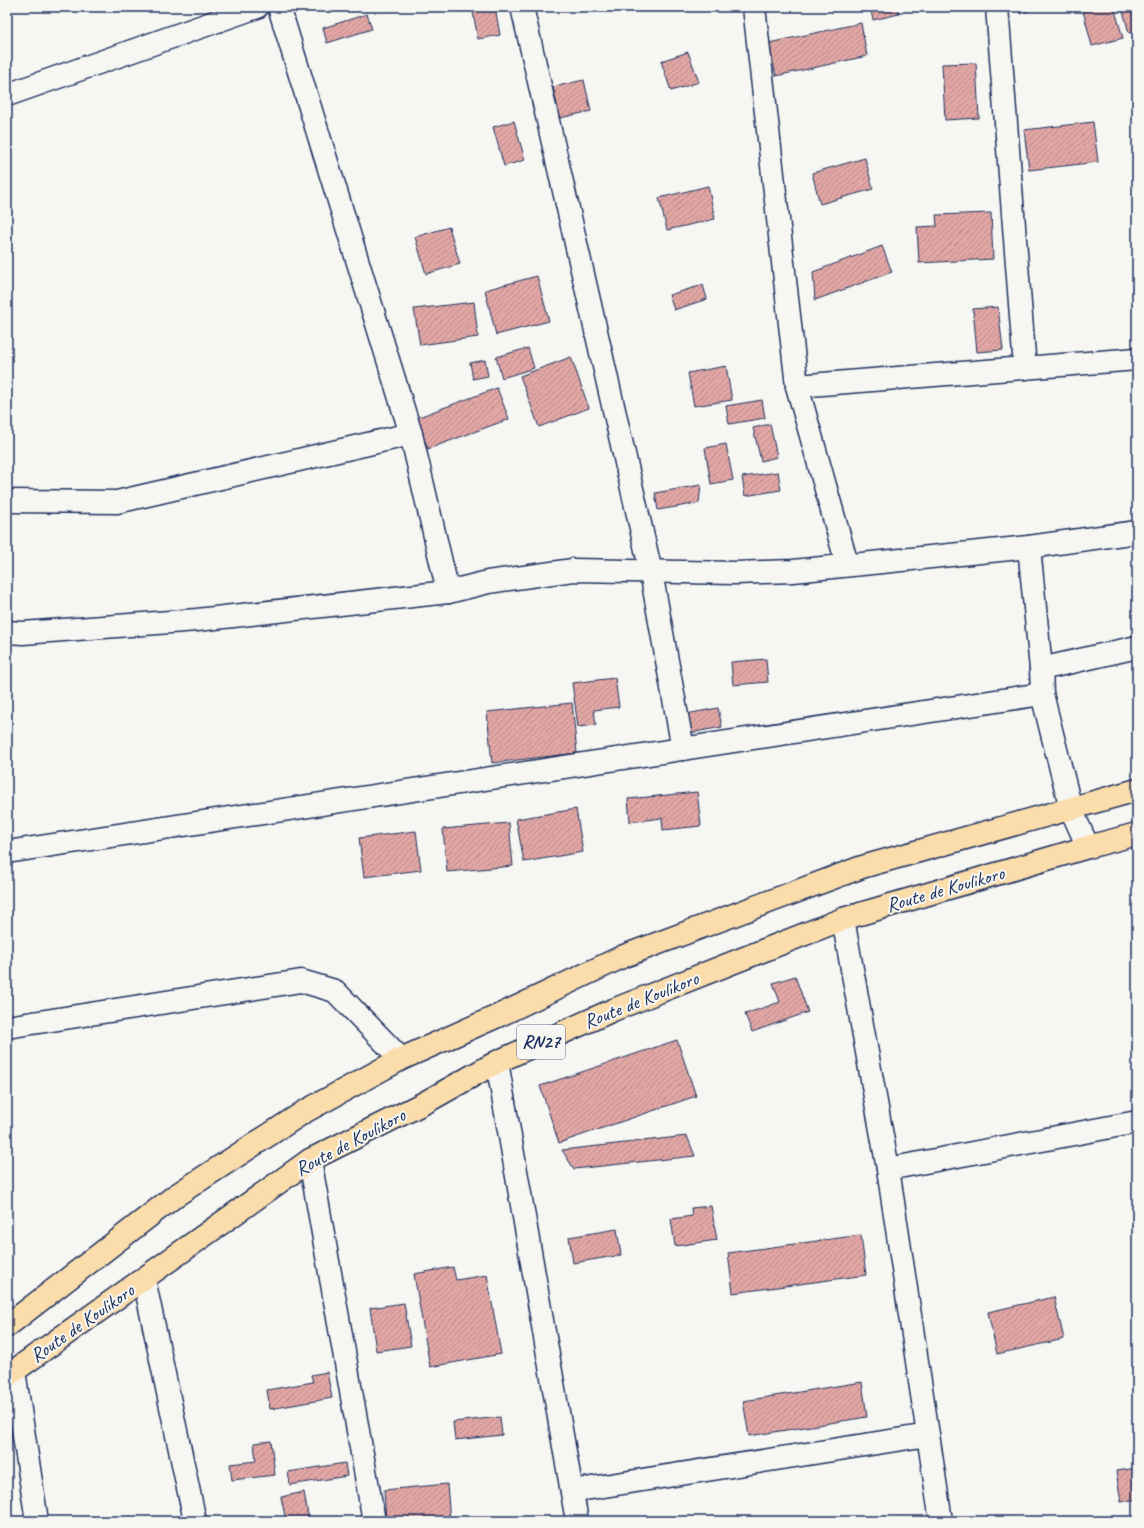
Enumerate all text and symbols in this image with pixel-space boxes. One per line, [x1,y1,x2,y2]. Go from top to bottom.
street label: Route de Koulikoro [883,860,1008,918]
street label: Route de Koulikoro [580,965,703,1034]
road number: RN27 [517,1025,565,1059]
street label: Route de Koulikoro [290,1102,410,1182]
street label: Route de Koulikoro [25,1277,140,1368]

